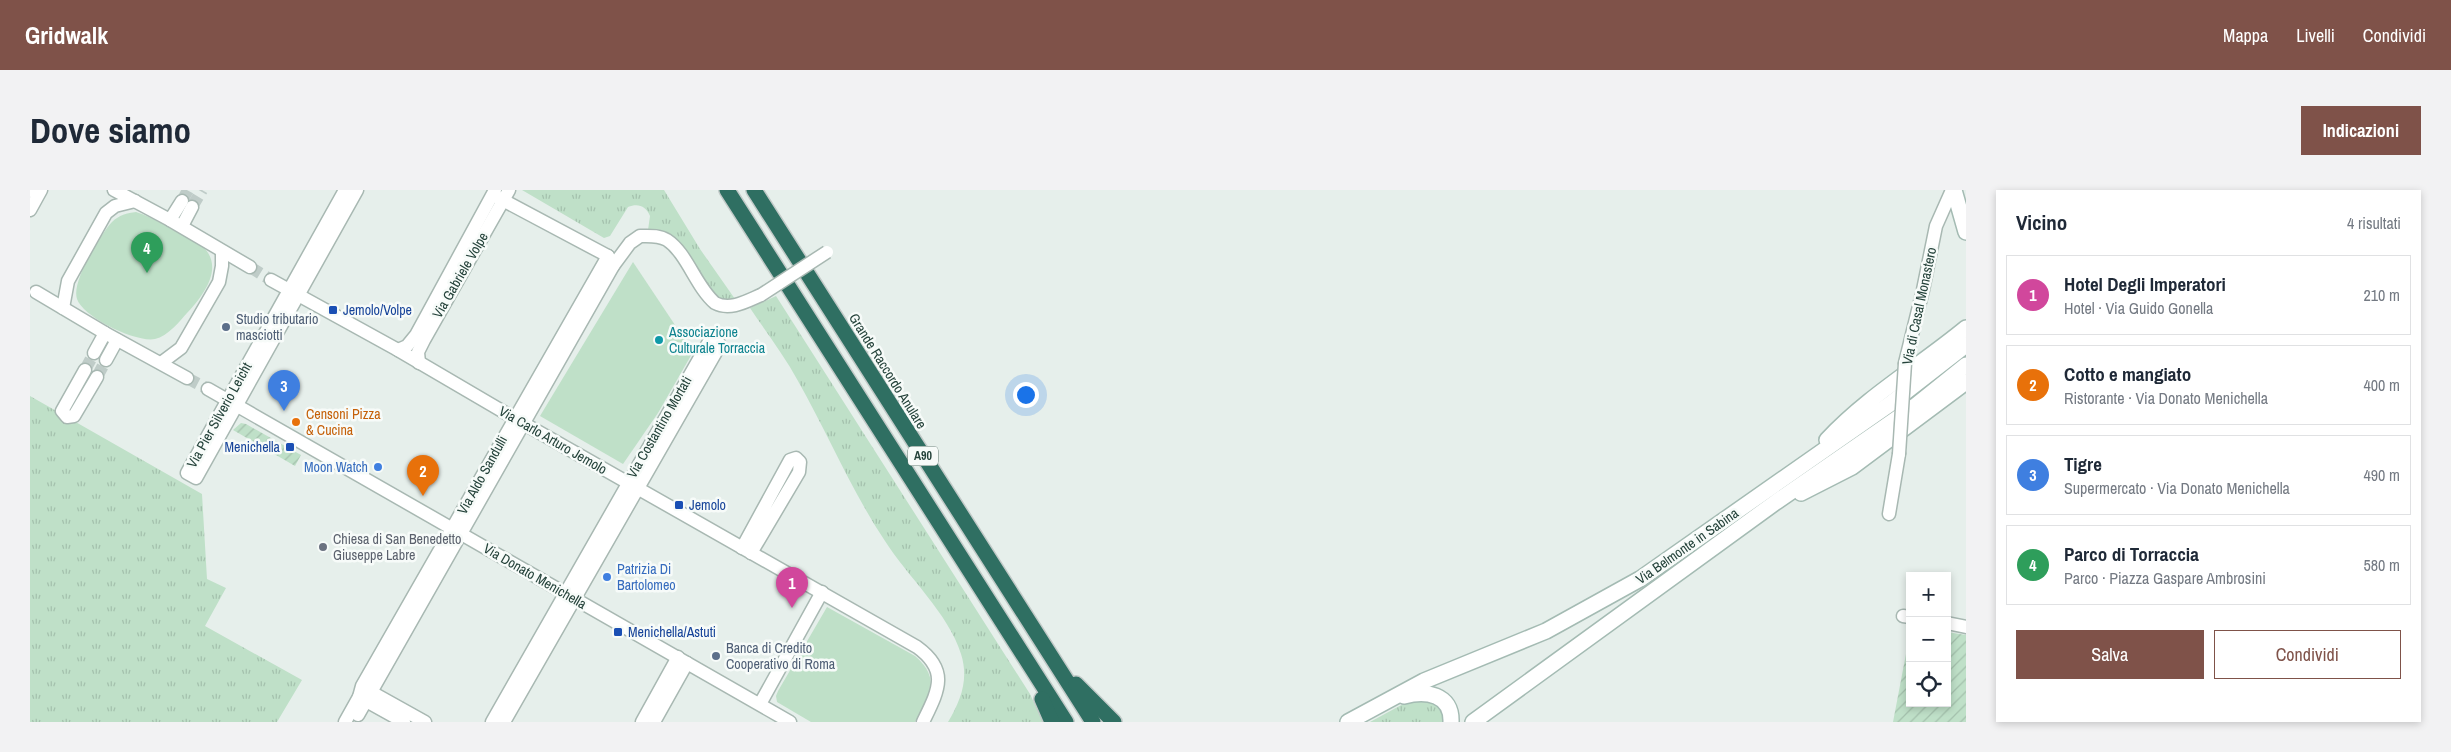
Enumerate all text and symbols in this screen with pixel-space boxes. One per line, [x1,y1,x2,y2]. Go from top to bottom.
text: Gridwalk [25,19,108,51]
text: Mappa [2223,23,2268,48]
text: Livelli [2296,23,2335,48]
text: Condividi [2363,23,2426,48]
button: Indicazioni [2301,106,2421,155]
text: Dove siamo [30,107,191,154]
text: Vicino [2016,208,2067,237]
text: 4 risultati [2347,212,2401,234]
street label: Via Gabriele Volpe [428,229,492,321]
pin: 4 [131,232,163,273]
street label: Via di Casal Monastero [1898,246,1940,366]
text: Hotel Degli Imperatori [2064,271,2226,297]
text: 1 [2029,284,2037,306]
text: 210 m [2364,284,2400,306]
text: Hotel · Via Guido Gonella [2064,297,2213,319]
place label: Jemolo/Volpe [343,301,412,319]
marker: Jemolo/Volpe [327,304,339,316]
place label: Studio tributario masciotti [236,310,318,344]
street label: Grande Raccordo Anulare [845,310,931,432]
marker: Studio tributario masciotti [220,321,232,333]
place label: Associazione Culturale Torraccia [668,323,766,357]
marker: Associazione Culturale Torraccia [653,334,665,346]
street label: Via Pier Silverio Leicht [183,359,255,471]
text: Cotto e mangiato [2064,361,2191,387]
pin: 3 [268,370,300,411]
street label: Via Costantino Mortati [623,373,695,481]
text: 2 [2029,374,2037,396]
text: 400 m [2364,374,2400,396]
your location [1013,382,1039,408]
text: Ristorante · Via Donato Menichella [2064,387,2268,409]
street label: Via Carlo Arturo Jemolo [496,402,610,478]
place label: Censoni Pizza & Cucina [306,405,381,439]
marker: Censoni Pizza & Cucina [290,416,302,428]
street label: Via Aldo Sandulli [453,432,511,518]
place label: Menichella [224,438,281,456]
marker: Menichella [284,441,296,453]
road number: A90 [908,446,938,466]
text: Tigre [2064,451,2102,477]
pin: 2 [407,455,439,496]
place label: Moon Watch [304,458,368,476]
marker: Moon Watch [372,461,384,473]
text: 3 [2029,464,2037,486]
text: 490 m [2364,464,2400,486]
text: Supermercato · Via Donato Menichella [2064,477,2290,499]
place label: Jemolo [689,496,726,514]
marker: Jemolo [673,499,685,511]
street label: Via Belmonte in Sabina [1632,504,1742,588]
place label: Chiesa di San Benedetto Giuseppe Labre [333,530,461,564]
street label: Via Donato Menichella [480,539,590,613]
marker: Chiesa di San Benedetto Giuseppe Labre [317,541,329,553]
text: Parco di Torraccia [2064,541,2199,567]
text: 4 [2029,554,2037,576]
text: 580 m [2364,554,2400,576]
place label: Patrizia Di Bartolomeo [617,560,676,594]
pin: 1 [776,567,808,608]
text: Parco · Piazza Gaspare Ambrosini [2064,567,2266,589]
marker: Patrizia Di Bartolomeo [601,571,613,583]
map controls [1906,572,1951,707]
button: + [1906,572,1951,617]
button: − [1906,617,1951,662]
place label: Menichella/Astuti [628,623,716,641]
marker: Menichella/Astuti [612,626,624,638]
button: Salva [2016,630,2204,679]
button: Condividi [2214,630,2401,679]
place label: Banca di Credito Cooperativo di Roma [726,639,836,673]
marker: Banca di Credito Cooperativo di Roma [710,650,722,662]
button: locate [1906,662,1951,707]

